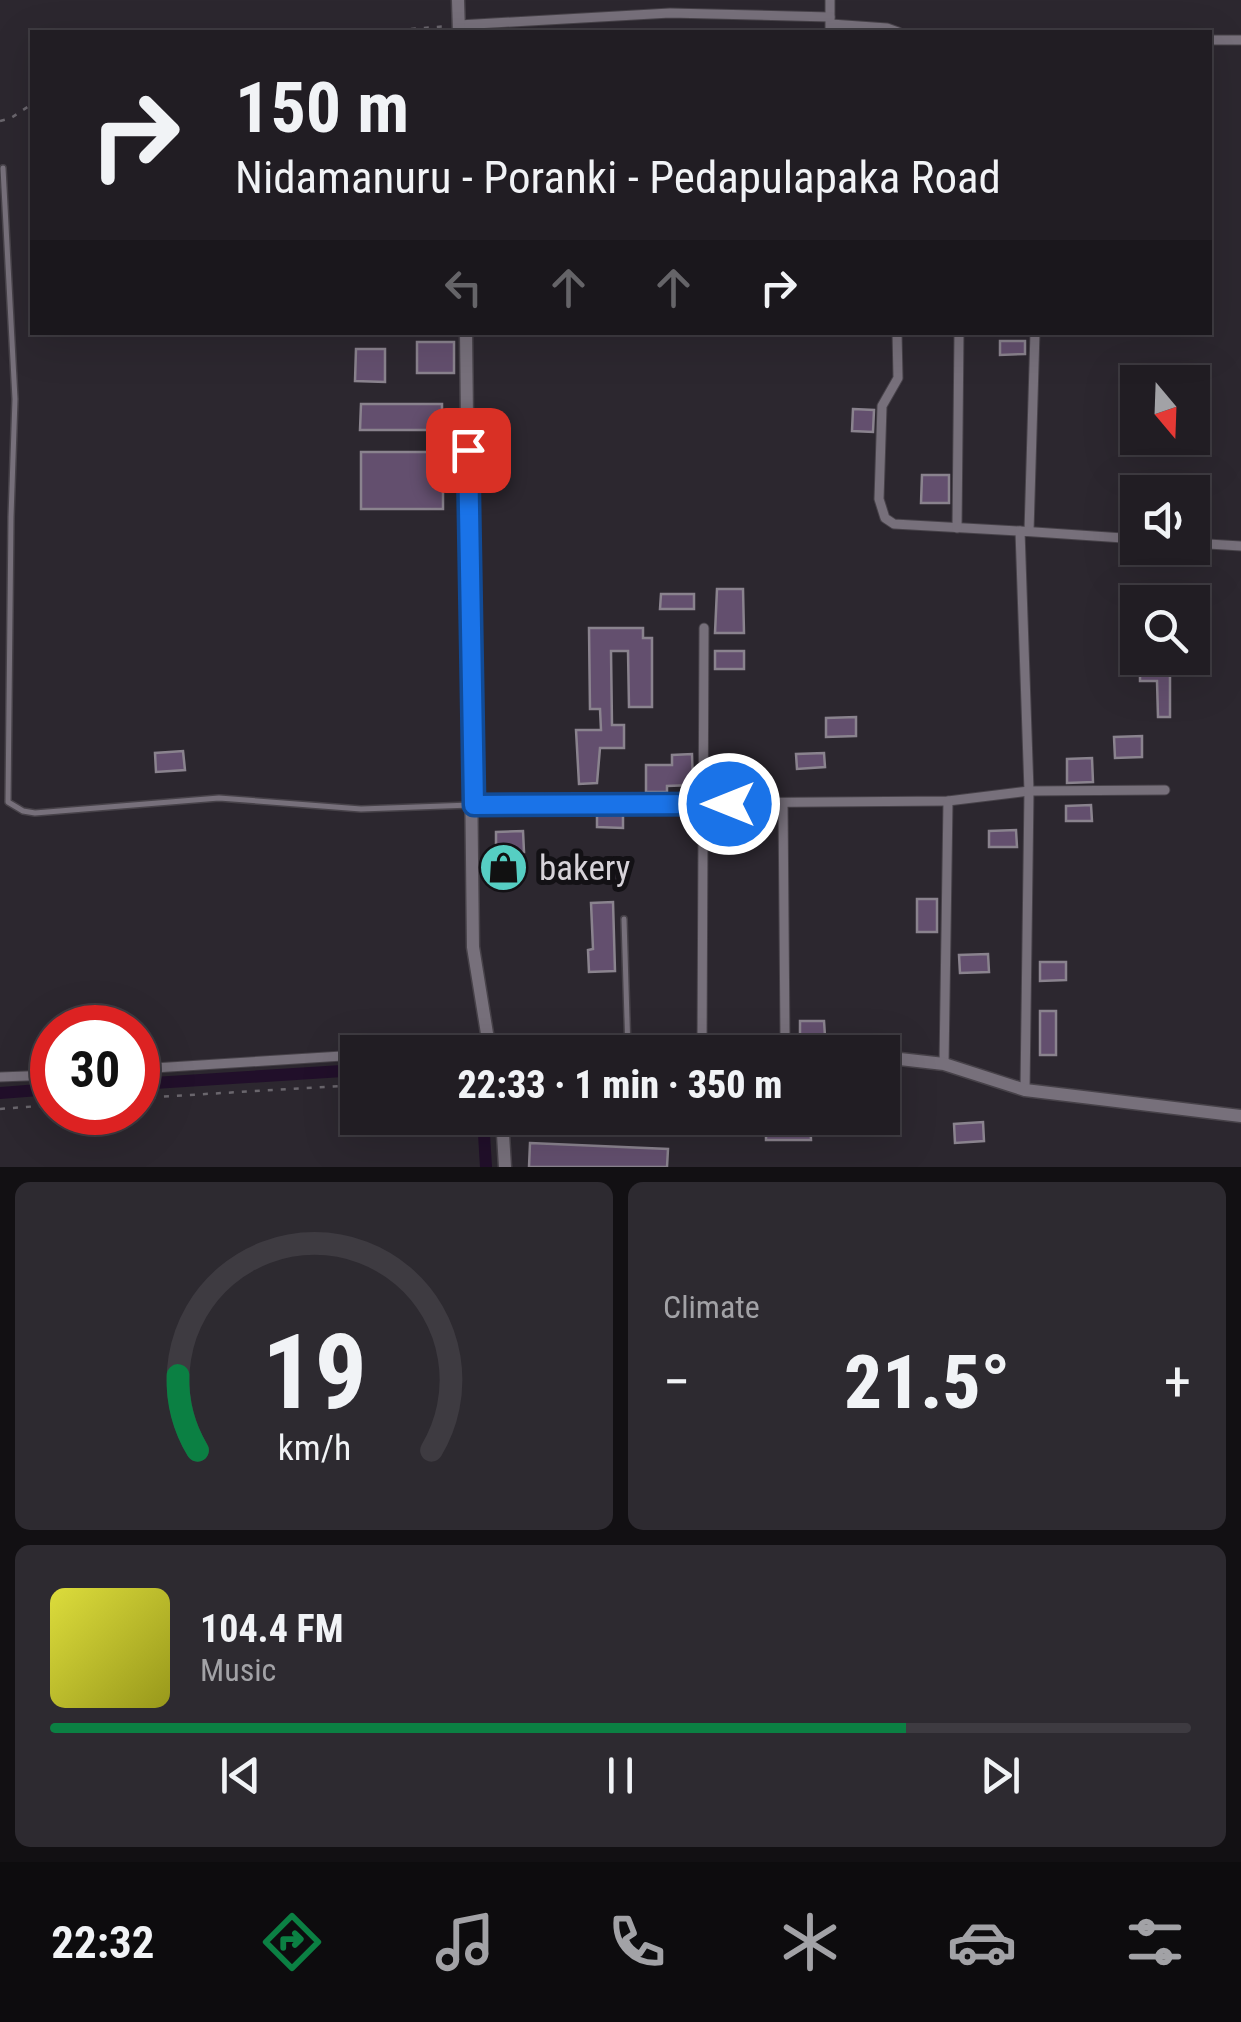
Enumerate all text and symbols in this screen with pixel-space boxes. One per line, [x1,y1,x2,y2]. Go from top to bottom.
text: 150 m [235,67,409,149]
icon: right [70,70,200,200]
text: Nidamanuru - Poranki - Pedapulapaka Road [235,151,1001,204]
icon: left [436,260,491,315]
icon: ahead [541,260,596,315]
icon: ahead [646,260,701,315]
icon: right [751,260,806,315]
north arrow [1120,365,1210,455]
map controls [1120,365,1210,675]
pin [426,408,511,493]
icon: arrive [441,423,496,478]
button: sound [1120,475,1210,565]
button: search [1120,585,1210,675]
position arrow [677,752,781,856]
shop icon: bakery [478,842,530,894]
place label: bakery [539,848,630,889]
speed limit sign: 30 [30,1005,160,1135]
text: 22:33 · 1 min · 350 m [458,1063,782,1107]
text: Climate [663,1288,760,1326]
text: 19 [261,1312,367,1433]
text: 21.5° [844,1338,1010,1426]
text: − [663,1350,691,1414]
text: + [1164,1350,1191,1414]
text: km/h [277,1427,351,1469]
text: 104.4 FM [200,1607,344,1651]
text: Music [200,1651,276,1689]
icon: previous [213,1748,268,1803]
icon: pause [593,1748,648,1803]
icon: next [973,1748,1028,1803]
icon: directions [257,1907,327,1977]
icon: music [430,1907,500,1977]
icon: phone [602,1907,672,1977]
icon: climate [775,1907,845,1977]
icon: car [947,1907,1017,1977]
icon: filters [1120,1907,1190,1977]
text: 22:32 [51,1916,155,1969]

